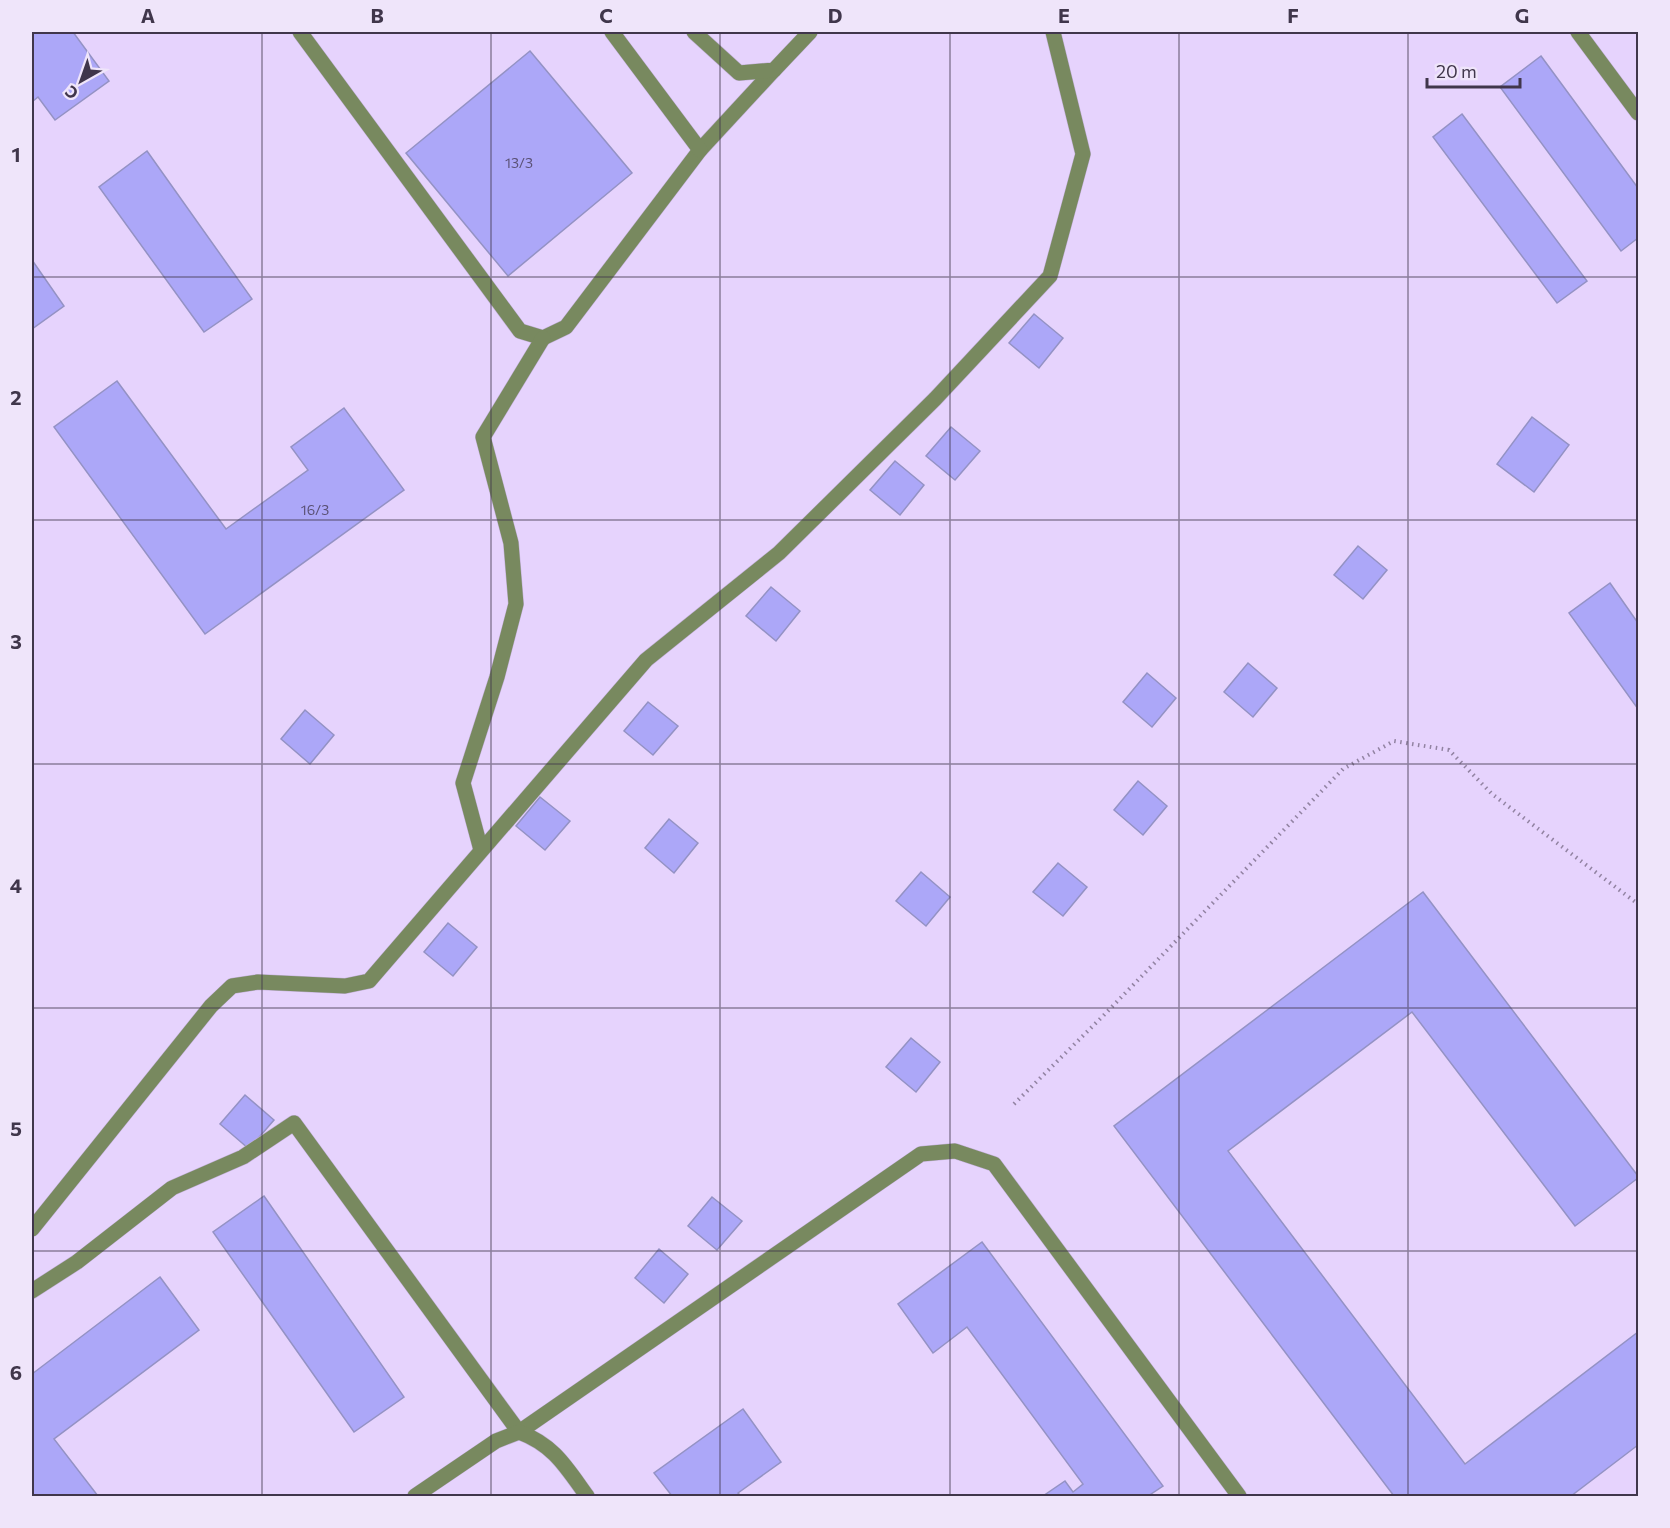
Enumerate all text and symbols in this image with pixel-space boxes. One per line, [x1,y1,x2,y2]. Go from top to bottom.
text: A [141,3,155,27]
text: B [370,3,384,27]
text: C [599,3,613,27]
text: D [828,3,842,27]
text: E [1058,3,1070,27]
text: F [1287,3,1299,27]
text: G [1515,3,1529,27]
north arrow [51,51,111,111]
scale bar [1427,51,1520,89]
text: 20 m [1436,60,1477,82]
text: С [61,82,81,104]
text: 1 [11,142,21,166]
house number: 13/3 [505,154,533,171]
text: 2 [10,385,22,409]
house number: 16/3 [301,501,329,518]
text: 3 [10,629,22,653]
text: 4 [10,873,22,897]
text: 5 [10,1116,22,1140]
text: 6 [10,1360,22,1384]

